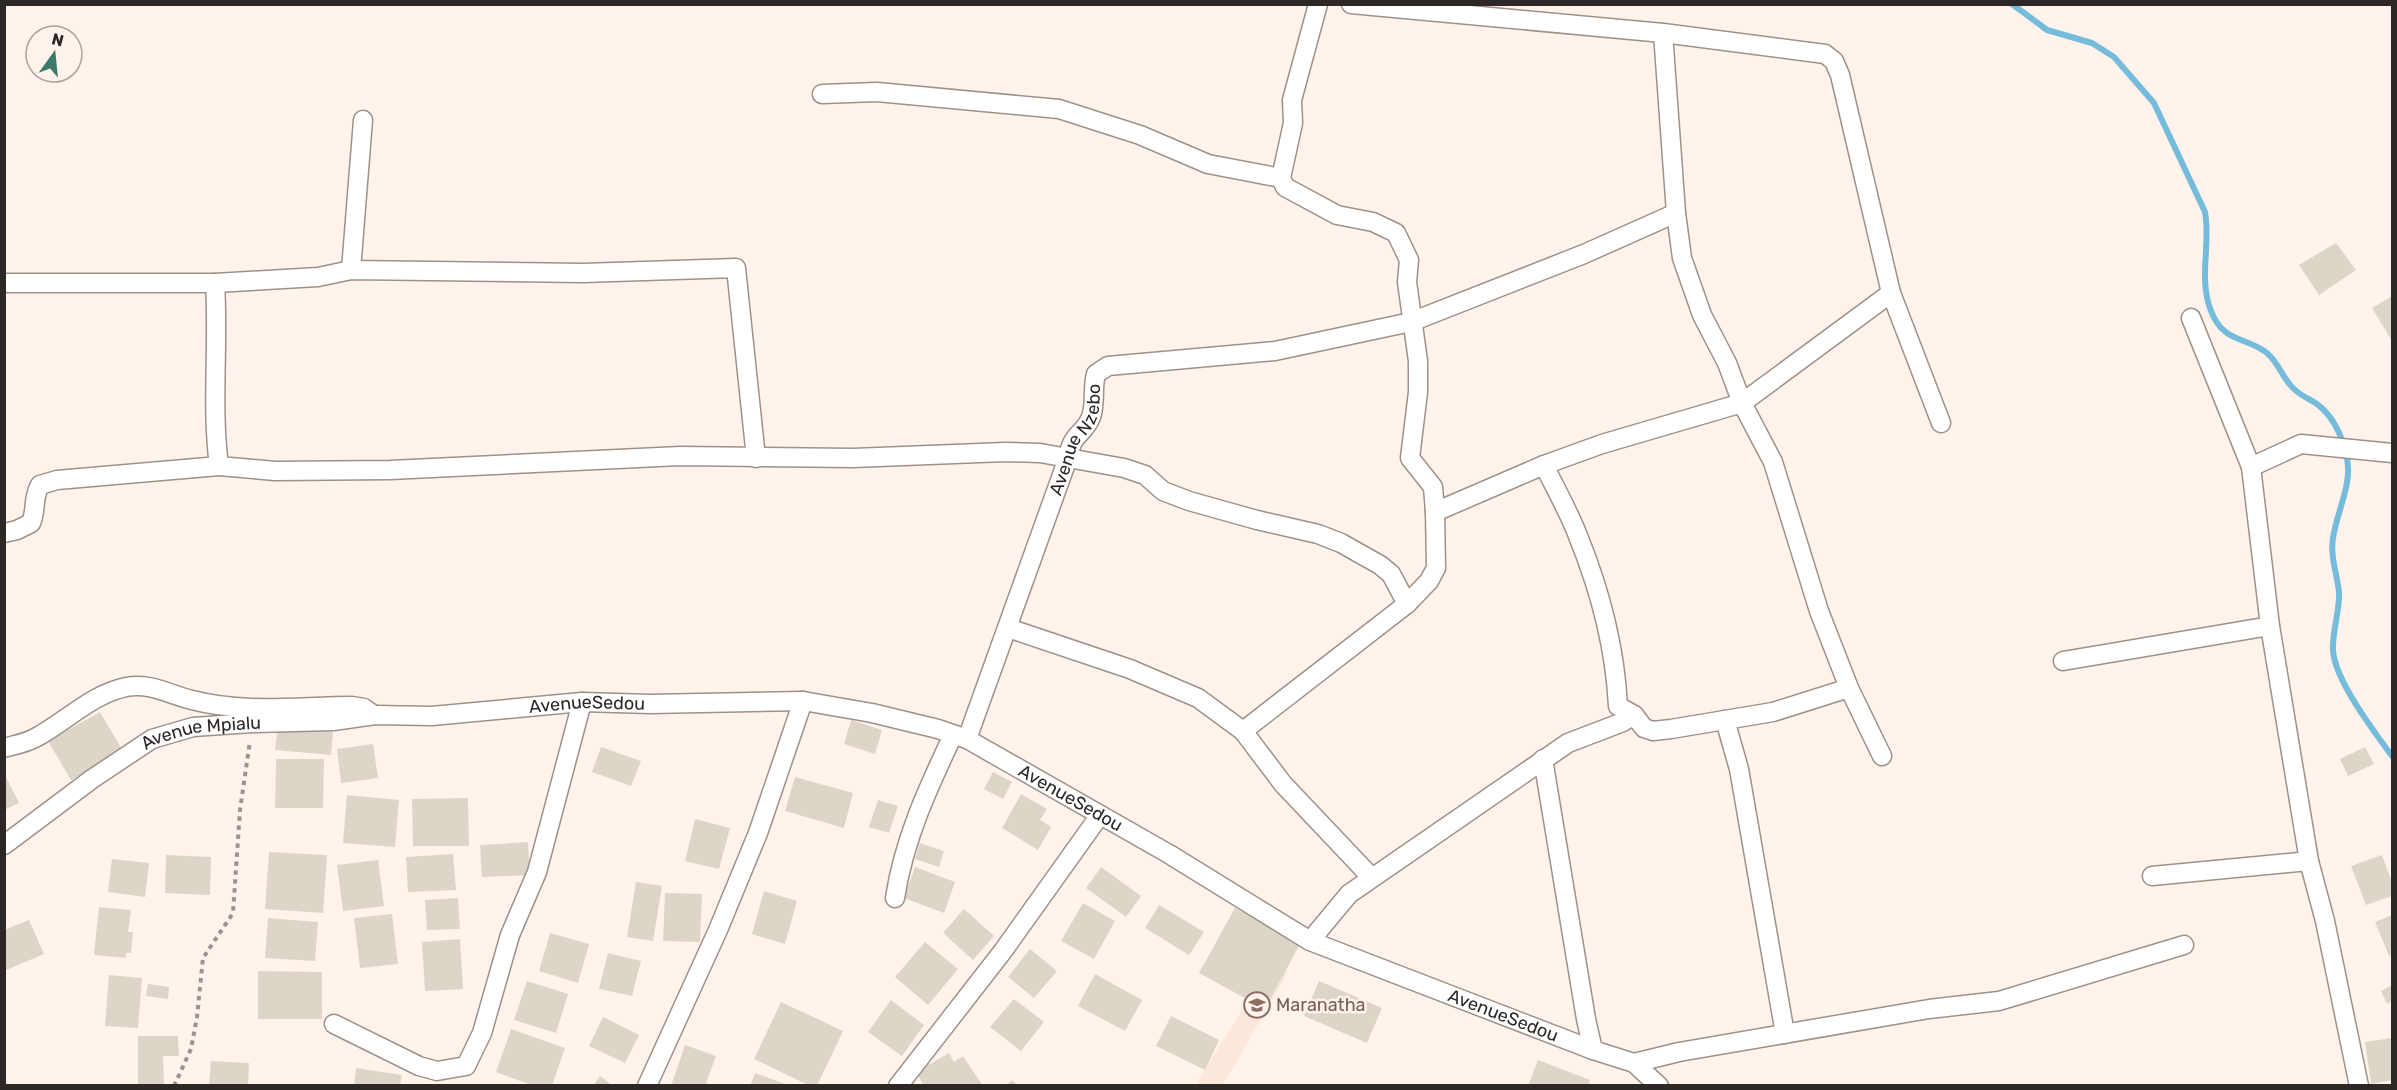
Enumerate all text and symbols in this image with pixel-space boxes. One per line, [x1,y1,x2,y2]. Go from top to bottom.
north arrow [24,24,84,84]
text: N [50,29,66,51]
street label: Avenue Nzebo [1045,383,1105,498]
street label: AvenueSedou [528,691,645,718]
street label: Avenue Mpialu [137,712,261,754]
street label: AvenueSedou [1015,760,1127,836]
street label: AvenueSedou [1445,984,1562,1047]
school or university icon: Maranatha [1242,990,1272,1020]
place label: Maranatha [1276,994,1366,1016]

